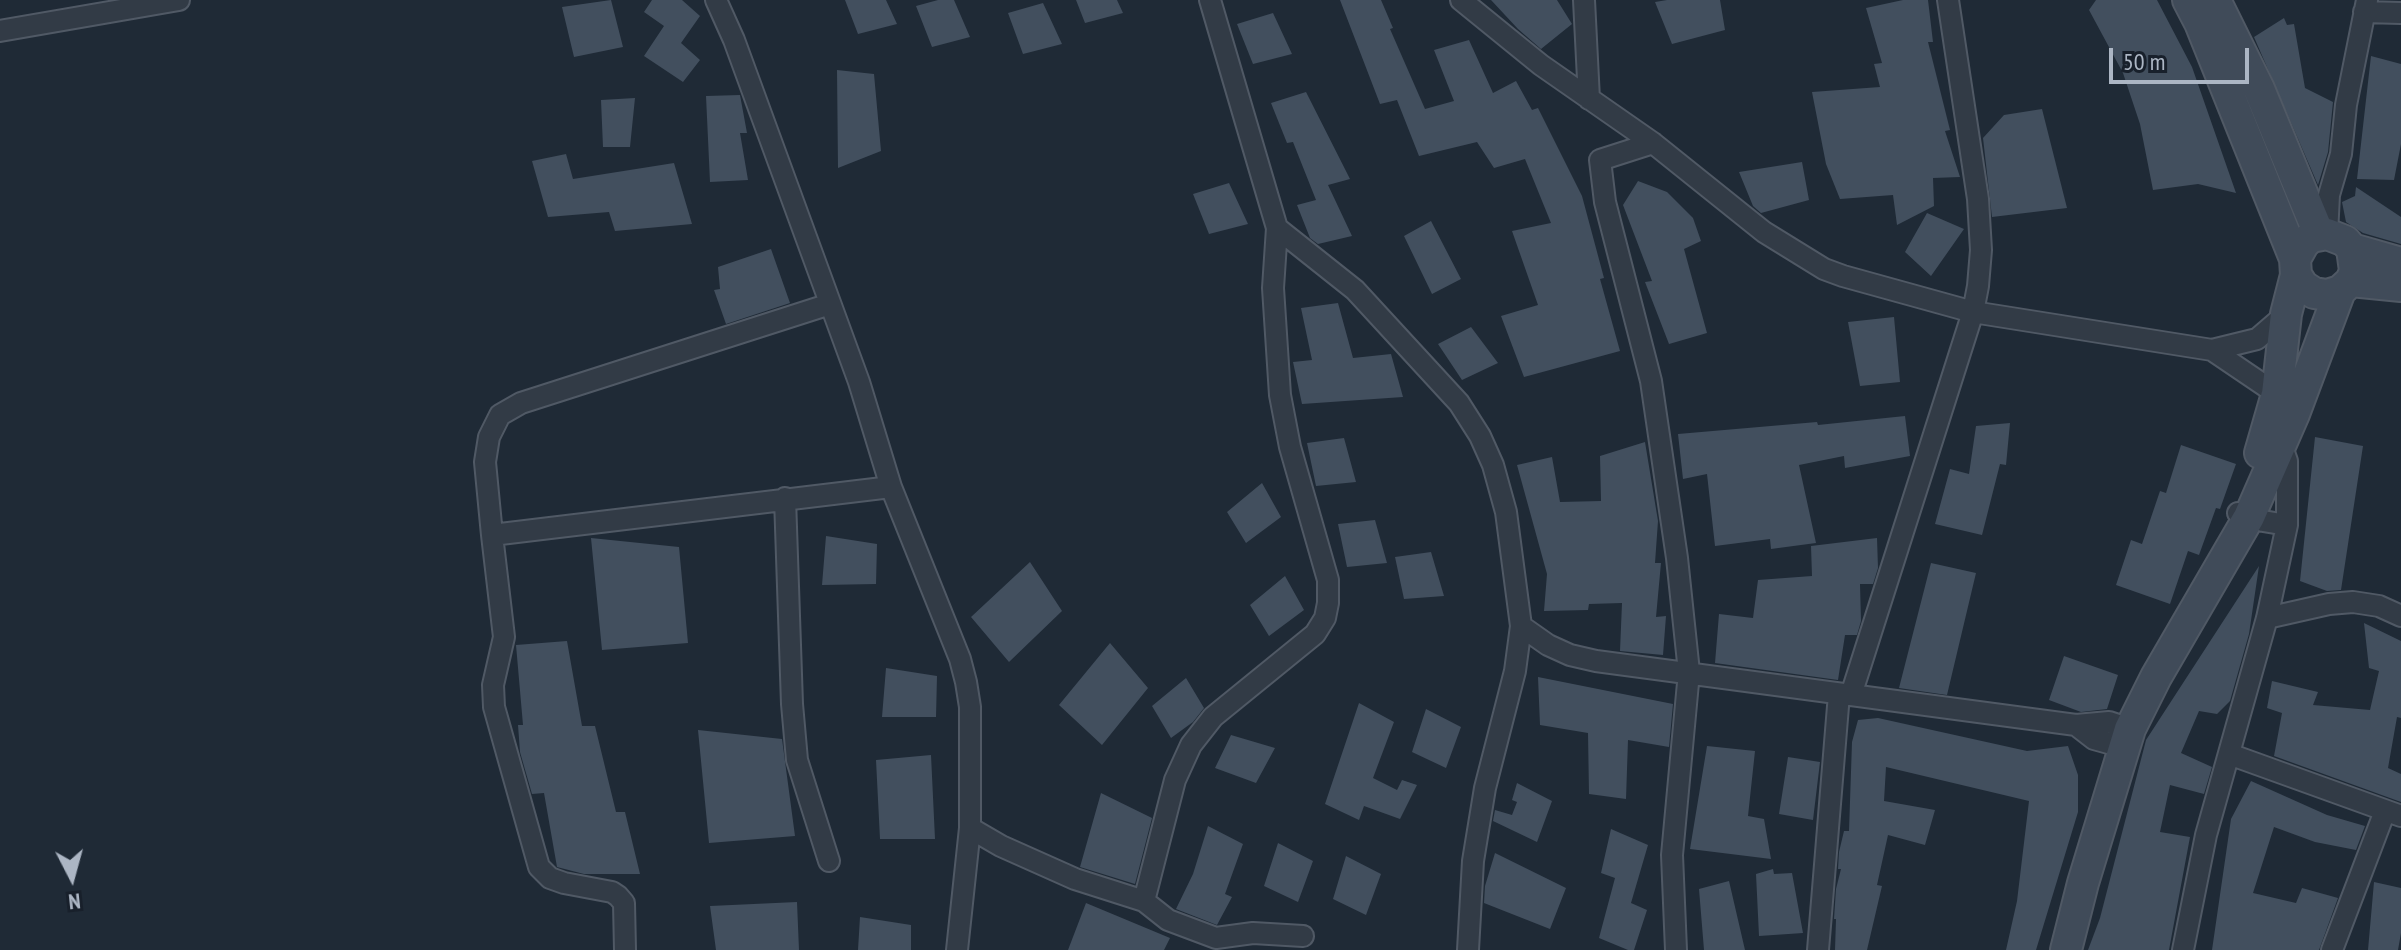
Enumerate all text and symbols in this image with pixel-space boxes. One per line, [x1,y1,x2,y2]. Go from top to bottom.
scale bar [2113,32,2253,82]
text: 50 m [2123,46,2165,77]
north arrow [32,838,112,918]
text: N [67,887,82,916]

